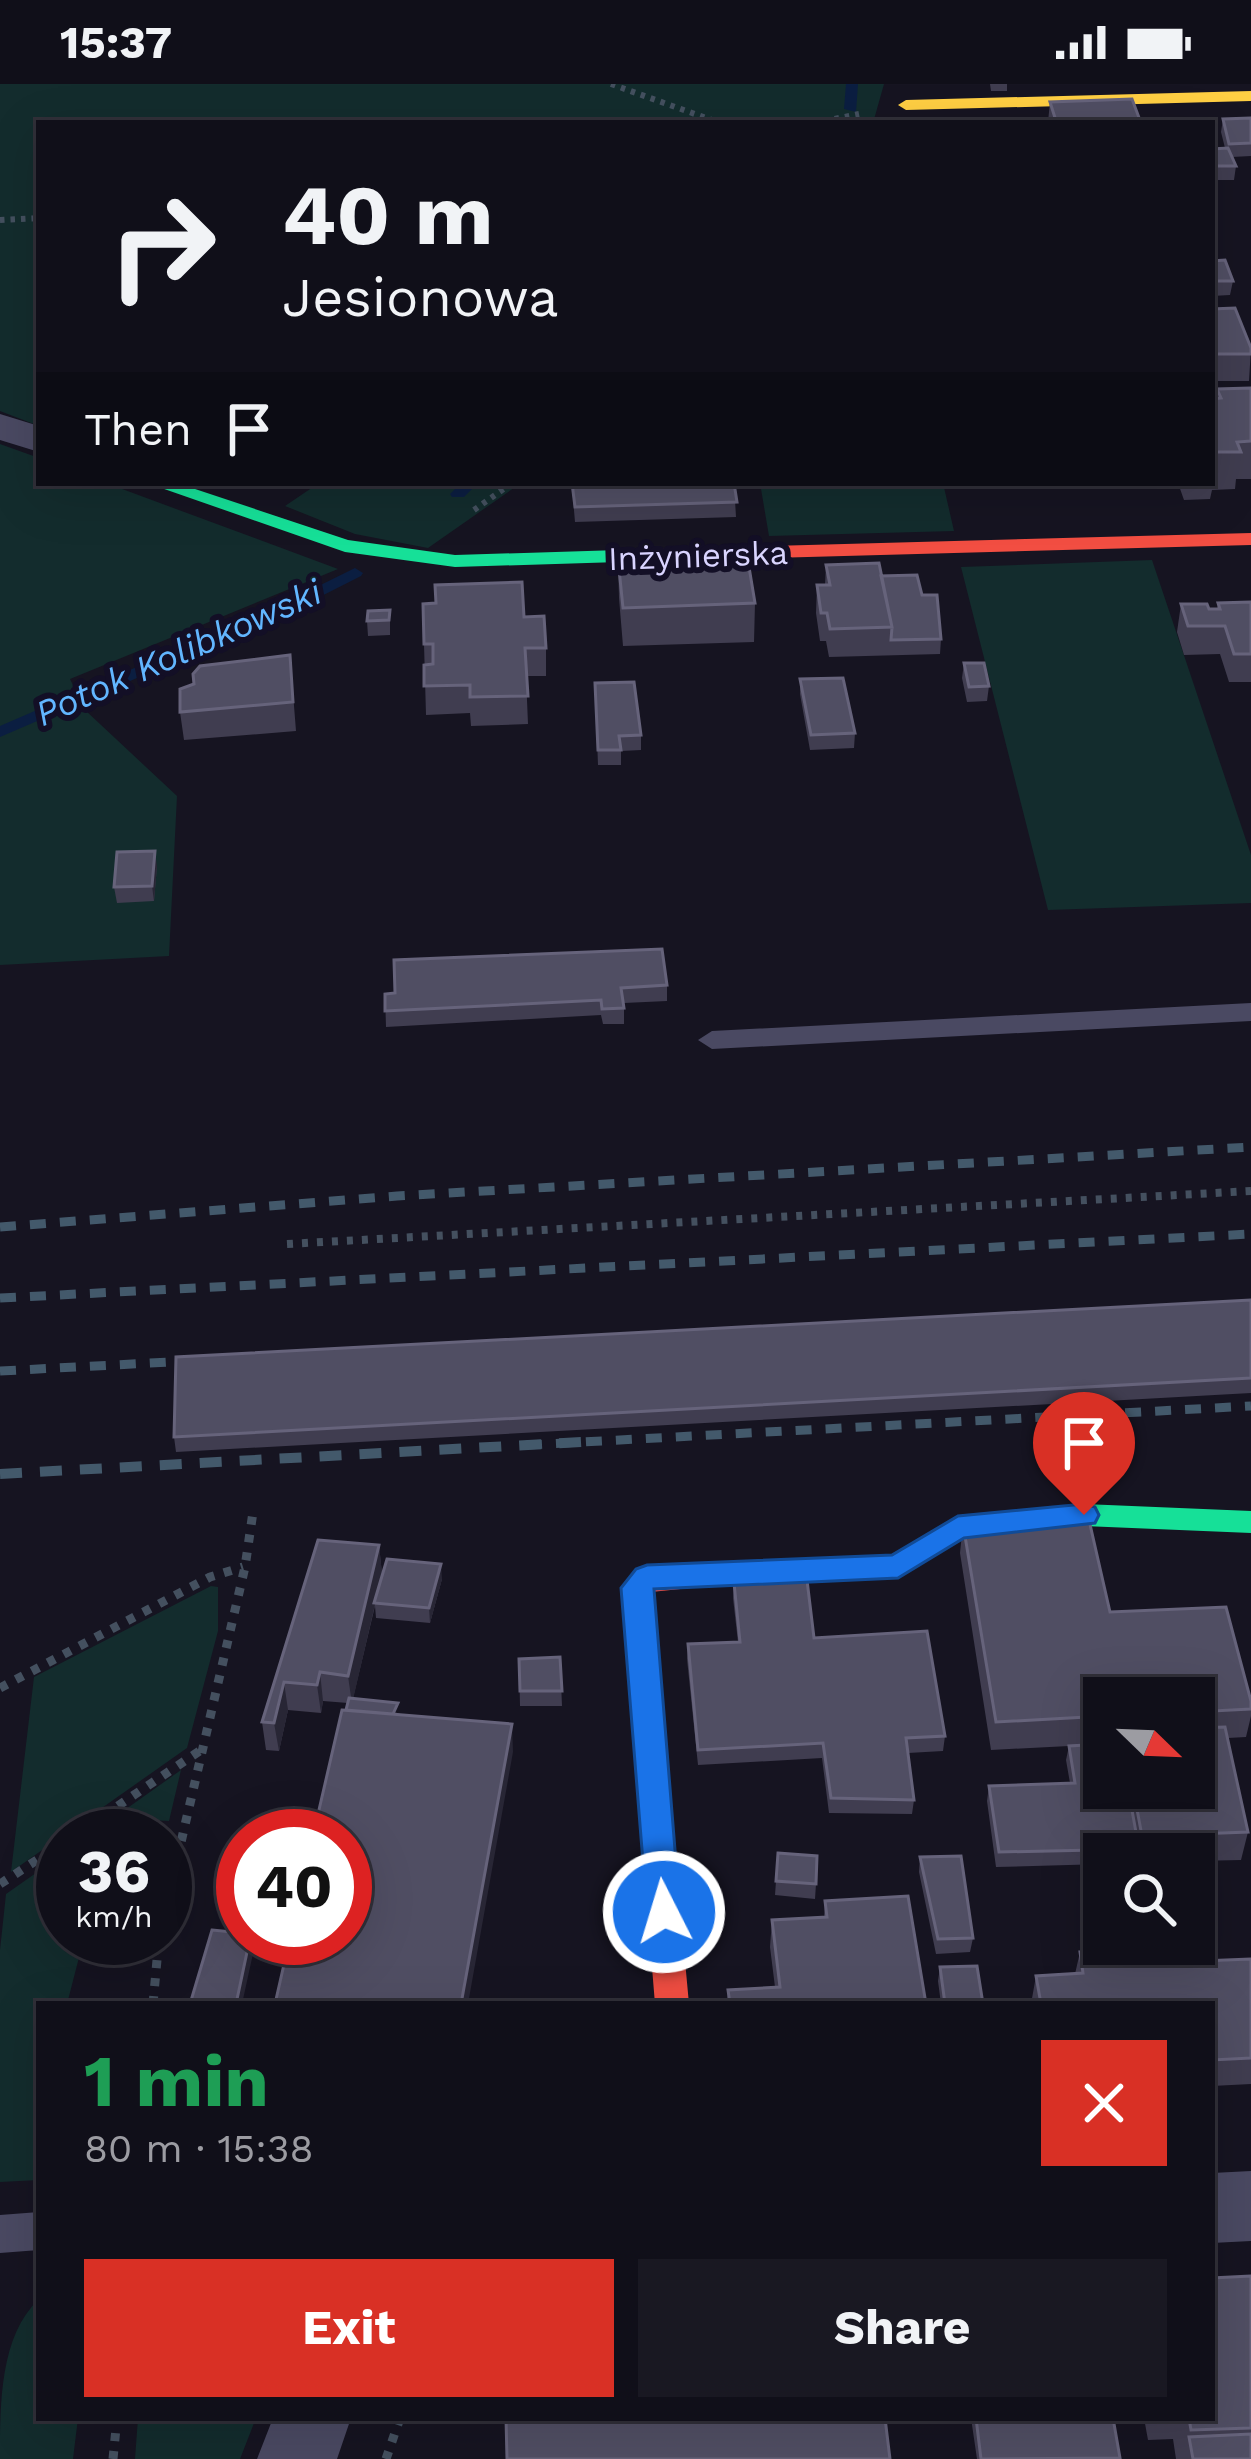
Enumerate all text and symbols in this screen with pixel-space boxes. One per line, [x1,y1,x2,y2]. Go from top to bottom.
text: 15:37 [60,16,172,69]
text: 40 m [282,166,493,264]
icon: right [84,168,240,324]
text: Jesionowa [282,266,559,329]
icon: arrive [216,396,282,462]
text: Then [84,403,192,456]
street label: Inżynierska [607,533,789,578]
water label: Potok Kolibkowski [29,570,330,735]
pin [1033,1392,1135,1515]
icon: arrive [1051,1410,1117,1476]
north arrow [1083,1677,1215,1809]
map controls [1083,1677,1215,1965]
speed limit sign: 40 [216,1809,372,1965]
button: search [1083,1833,1215,1965]
text: 36 [78,1836,150,1907]
position arrow [601,1849,727,1975]
text: km/h [75,1899,153,1934]
text: 1 min [84,2039,269,2123]
button: close [1041,2040,1167,2166]
text: 80 m · 15:38 [84,2126,314,2171]
button: Exit [84,2259,614,2397]
button: Share [638,2259,1167,2397]

